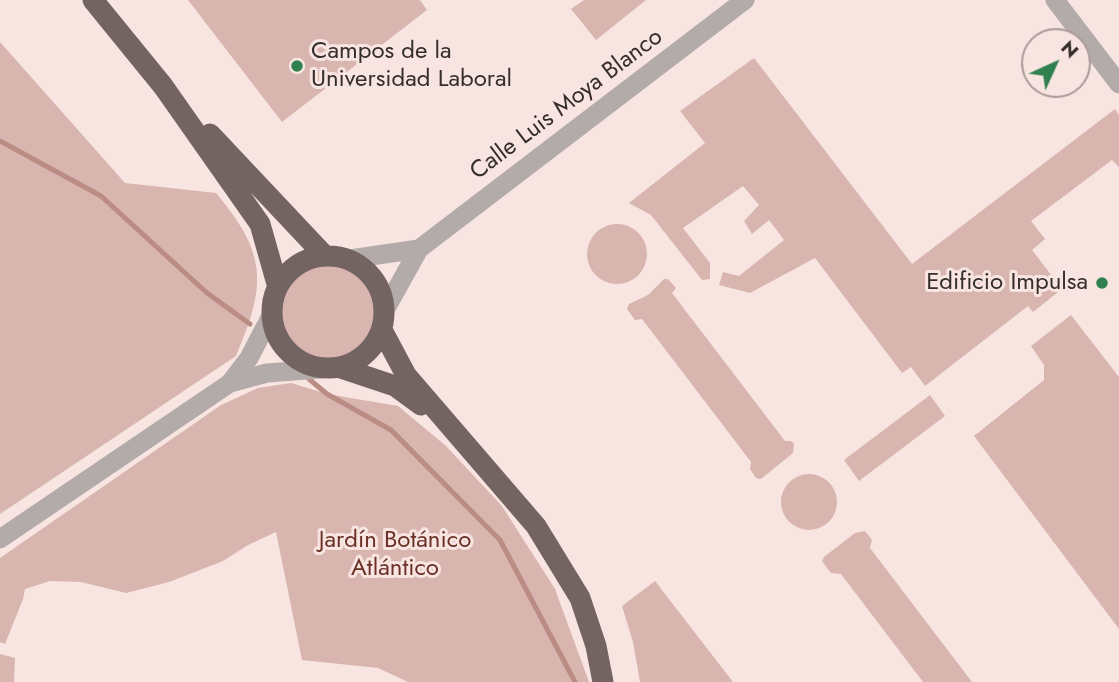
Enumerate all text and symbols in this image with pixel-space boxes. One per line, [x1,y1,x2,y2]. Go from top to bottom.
street label: Calle Luis Moya Blanco [465,23,669,187]
north arrow [1021,28,1091,98]
text: N [1055,34,1085,64]
place label: Campos de la Universidad Laboral [311,38,512,94]
marker: Campos de la Universidad Laboral [289,58,305,74]
place label: Edificio Impulsa [926,269,1088,297]
marker: Edificio Impulsa [1094,275,1110,291]
park label: Jardín Botánico Atlántico [319,527,471,583]

